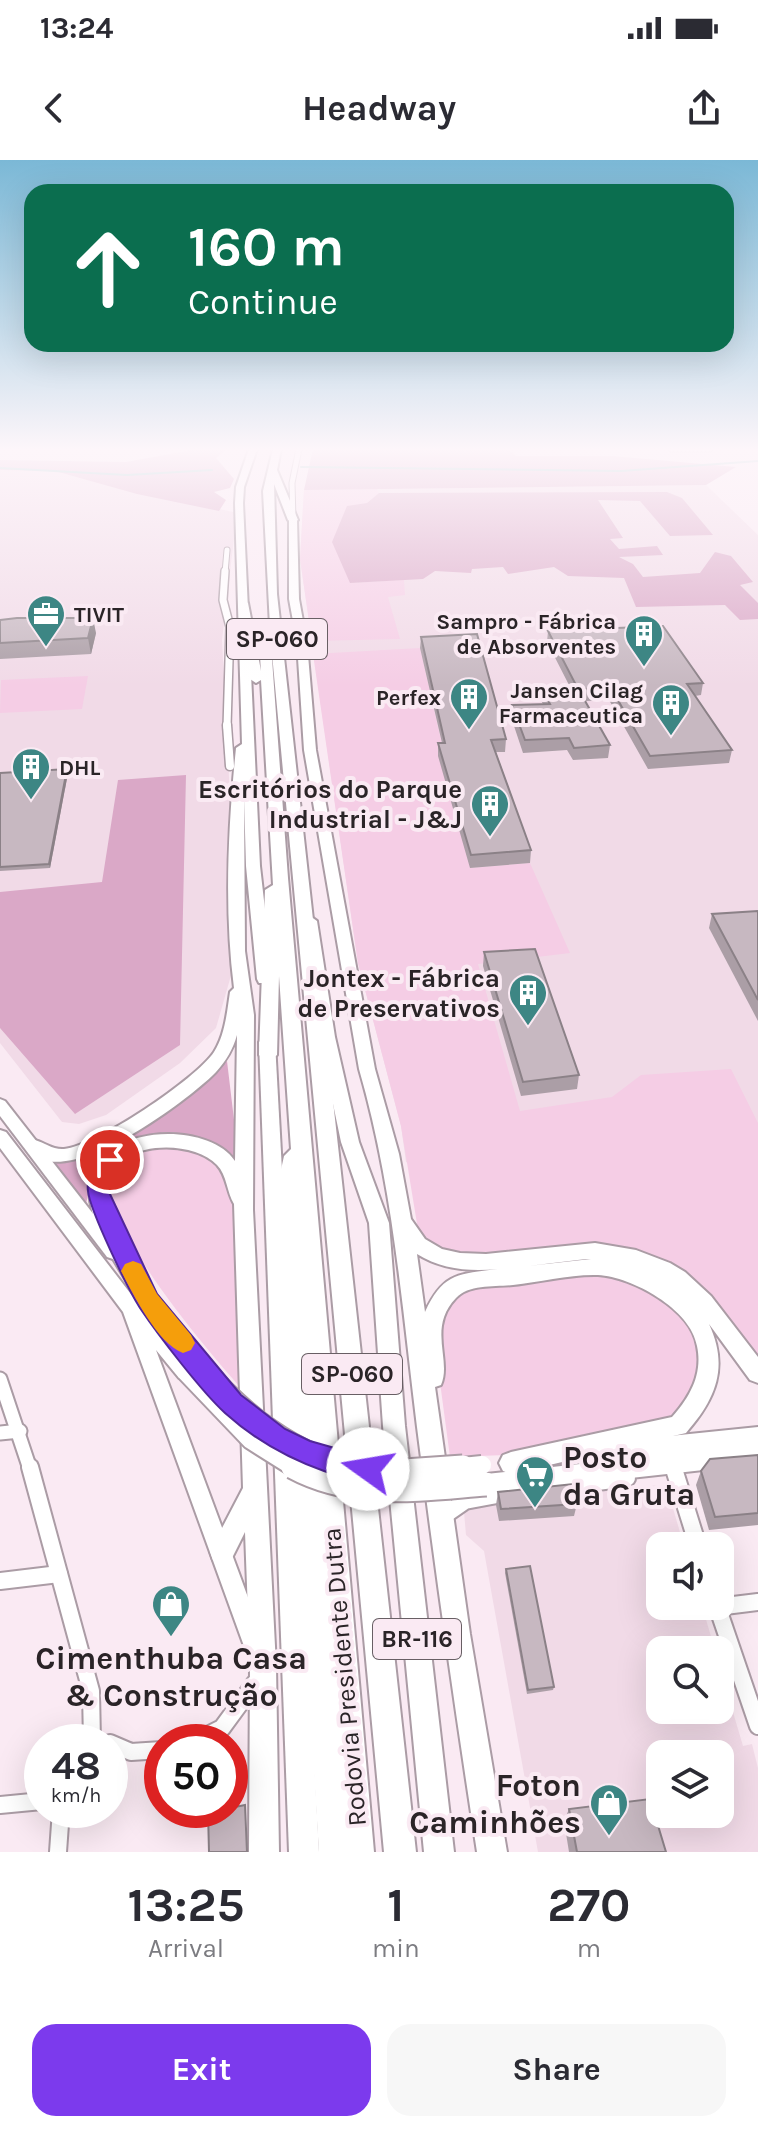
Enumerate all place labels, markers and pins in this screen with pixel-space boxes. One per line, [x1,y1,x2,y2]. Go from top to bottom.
office icon: TIVIT [25,593,67,648]
place label: TIVIT [74,602,124,628]
place label: Sampro - Fábrica de Absorventes [436,609,616,660]
building icon: Sampro - Fábrica de Absorventes [623,613,665,668]
building icon: Perfex [448,676,490,731]
place label: Jansen Cilag Farmaceutica [499,678,643,729]
building icon: Jansen Cilag Farmaceutica [650,682,692,737]
place label: Perfex [376,685,441,711]
building icon: DHL [10,746,52,801]
place label: DHL [59,755,101,781]
place label: Escritórios do Parque Industrial - J&J [198,774,462,835]
building icon: Escritórios do Parque Industrial - J&J [469,783,511,838]
place label: Jontex - Fábrica de Preservativos [297,963,500,1024]
building icon: Jontex - Fábrica de Preservativos [507,972,549,1027]
pin [76,1126,144,1194]
place label: Posto da Gruta [563,1439,695,1513]
supermarket icon: Posto da Gruta [514,1454,556,1509]
shop icon: Cimenthuba Casa & Construção [150,1583,192,1638]
place label: Cimenthuba Casa & Construção [35,1640,307,1714]
place label: Foton Caminhões [409,1767,581,1841]
shop icon: Foton Caminhões [588,1782,630,1837]

